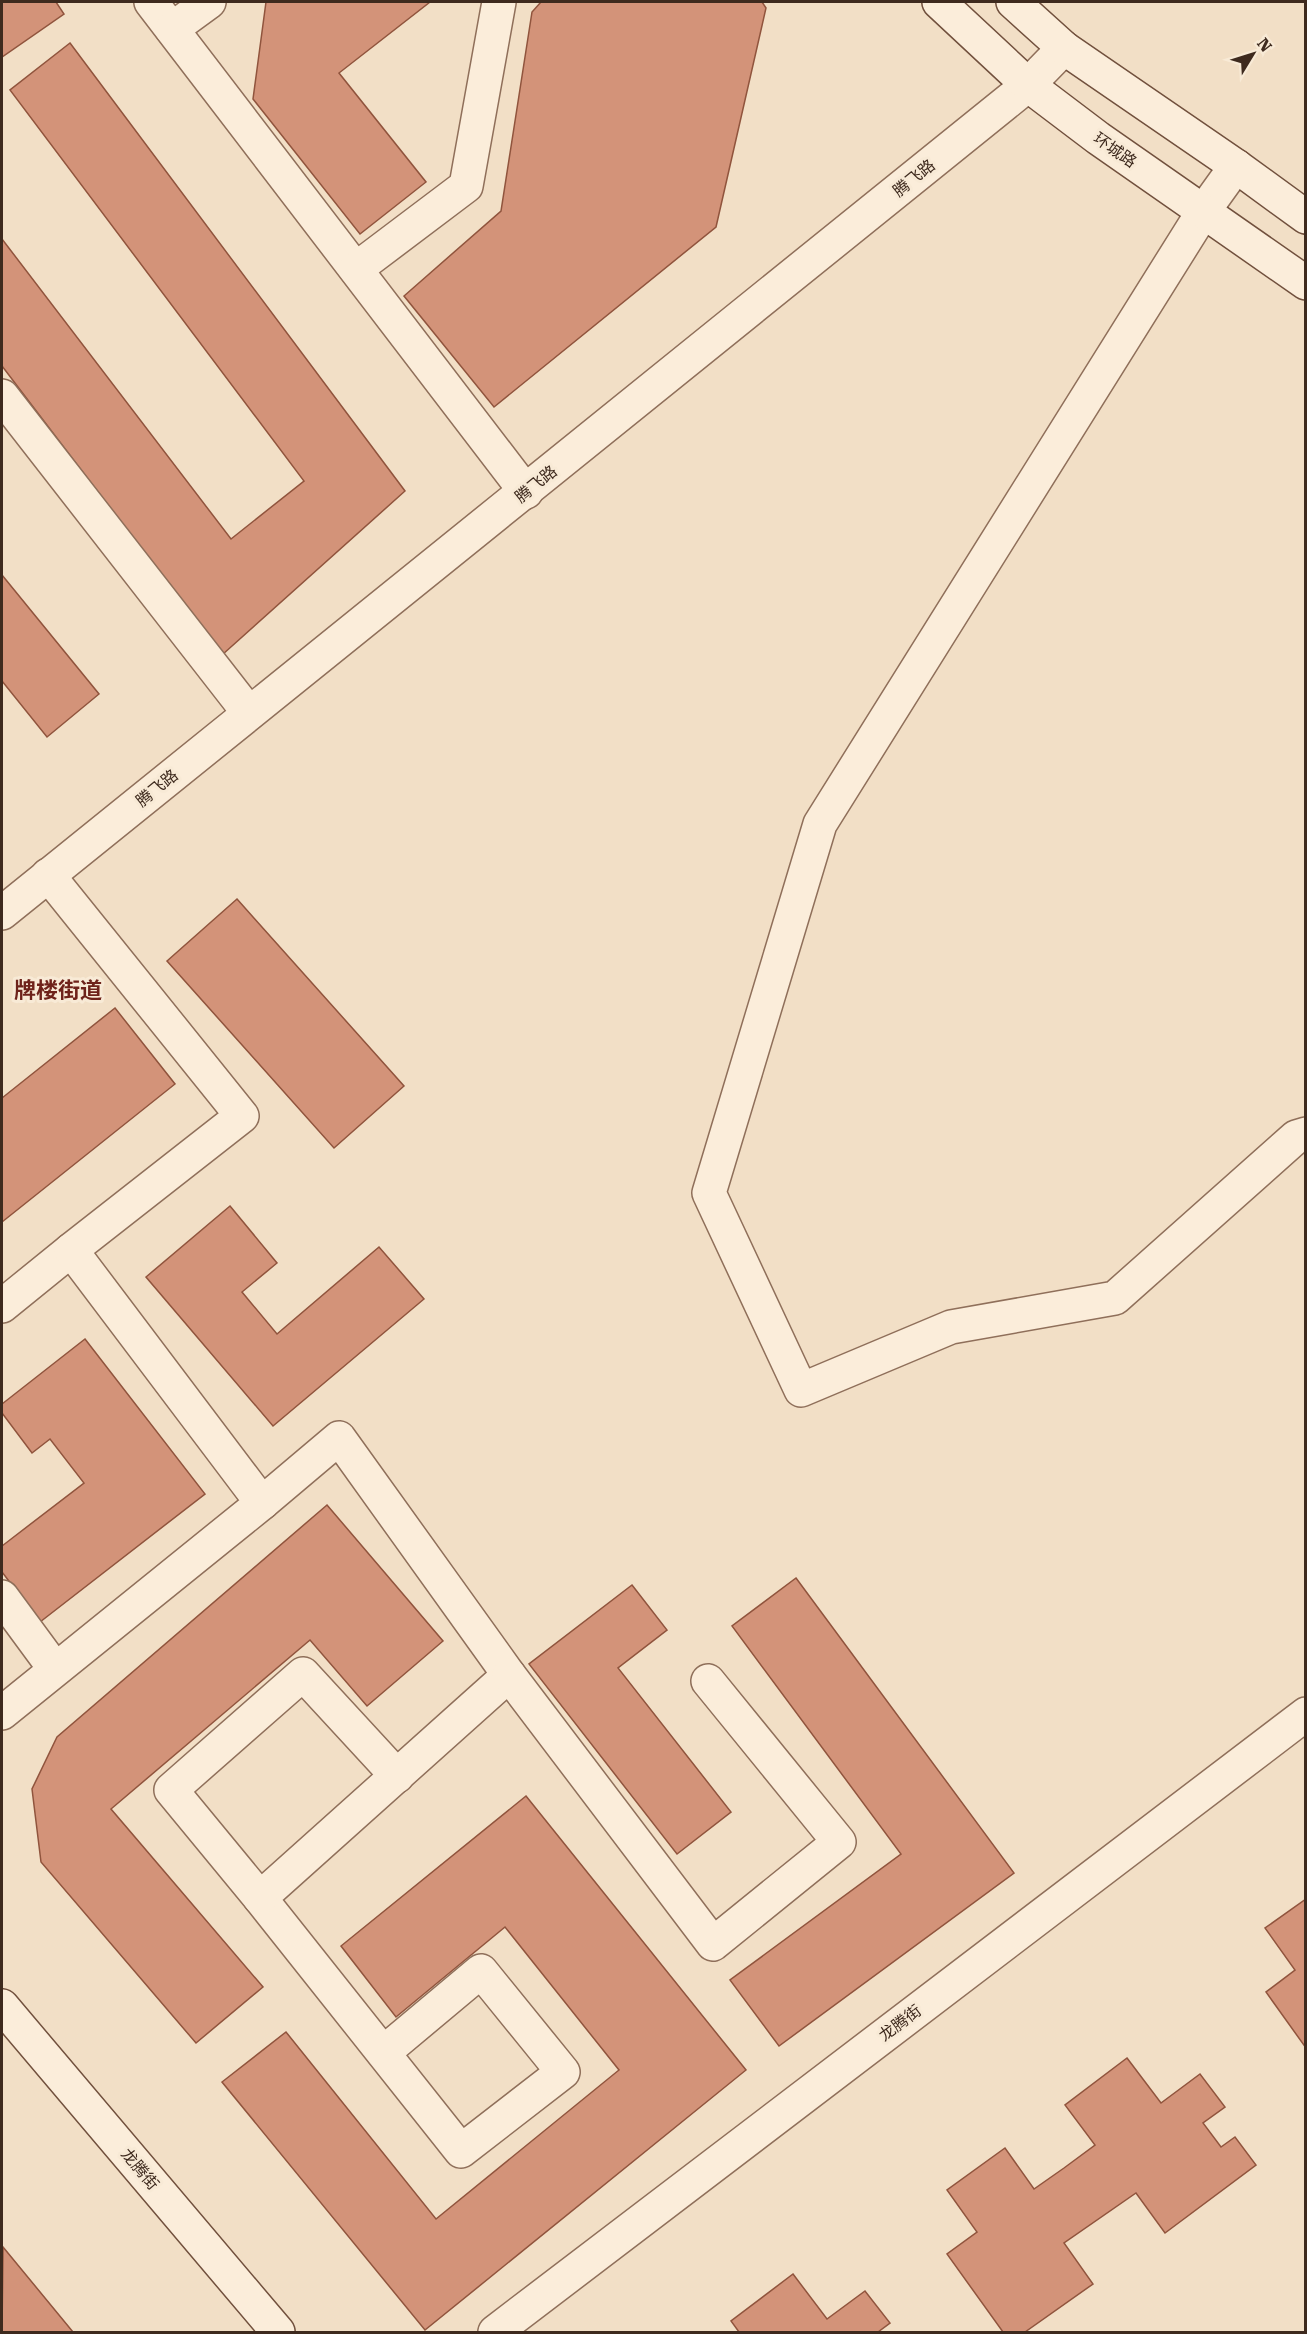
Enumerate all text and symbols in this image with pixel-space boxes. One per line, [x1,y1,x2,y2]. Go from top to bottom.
north arrow [1223,24,1283,84]
text: N [1253,34,1276,56]
street label: 环城路 [1090,128,1140,172]
street label: 腾飞路 [889,156,939,200]
street label: 腾飞路 [511,462,561,506]
street label: 腾飞路 [132,766,182,810]
district label: 牌楼街道 [14,978,102,1003]
street label: 龙腾街 [875,2001,925,2045]
street label: 龙腾街 [117,2145,163,2193]

